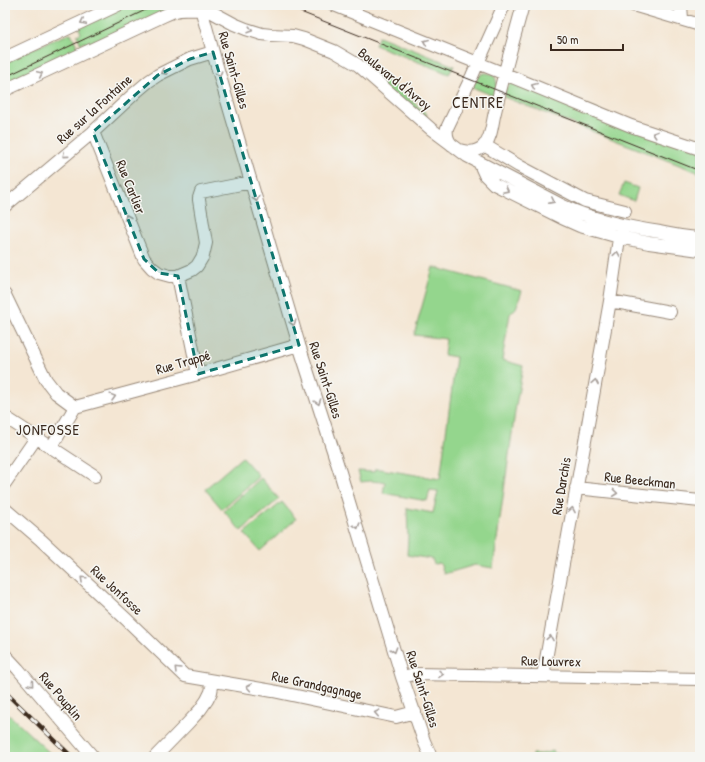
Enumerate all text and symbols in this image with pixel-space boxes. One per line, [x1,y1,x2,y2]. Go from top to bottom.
one-way arrow [80,17,87,25]
one-way arrow [247,25,254,34]
scale bar [551,26,623,52]
street label: Rue Saint-Gilles [214,29,255,111]
text: 50 m [557,31,578,48]
one-way arrow [423,39,430,47]
street label: Boulevard d'Avroy [354,43,436,115]
one-way arrow [161,67,168,75]
street label: Rue sur la Fontaine [52,69,136,148]
one-way arrow [214,70,223,77]
one-way arrow [36,71,44,79]
one-way arrow [531,83,539,91]
district label: CENTRE [452,91,504,113]
one-way arrow [652,130,659,139]
one-way arrow [62,151,69,158]
street label: Rue Carlier [112,157,151,217]
one-way arrow [502,185,510,193]
one-way arrow [251,195,260,202]
one-way arrow [548,196,555,203]
one-way arrow [123,213,131,220]
one-way arrow [612,251,621,257]
one-way arrow [288,320,297,327]
street label: Rue Saint-Gilles [305,339,348,421]
street label: Rue Trappé [153,345,213,379]
one-way arrow [591,379,599,385]
one-way arrow [109,393,116,402]
one-way arrow [313,398,322,405]
district label: JONFOSSE [16,419,80,440]
street label: Rue Darchis [546,456,575,516]
street label: Rue Beeckman [603,466,677,493]
one-way arrow [612,488,618,497]
one-way arrow [568,507,576,513]
one-way arrow [352,522,361,529]
street label: Rue Jonfosse [87,561,148,619]
one-way arrow [80,576,88,584]
one-way arrow [545,635,553,641]
one-way arrow [389,647,398,654]
street label: Rue Saint-Gilles [402,648,445,730]
street label: Rue Louvrex [521,650,581,671]
one-way arrow [174,666,182,673]
street label: Rue Grandgagnage [270,666,364,704]
street label: Rue Pouplin [35,667,87,725]
one-way arrow [438,670,444,679]
one-way arrow [26,679,33,686]
one-way arrow [246,683,252,692]
one-way arrow [373,709,380,717]

